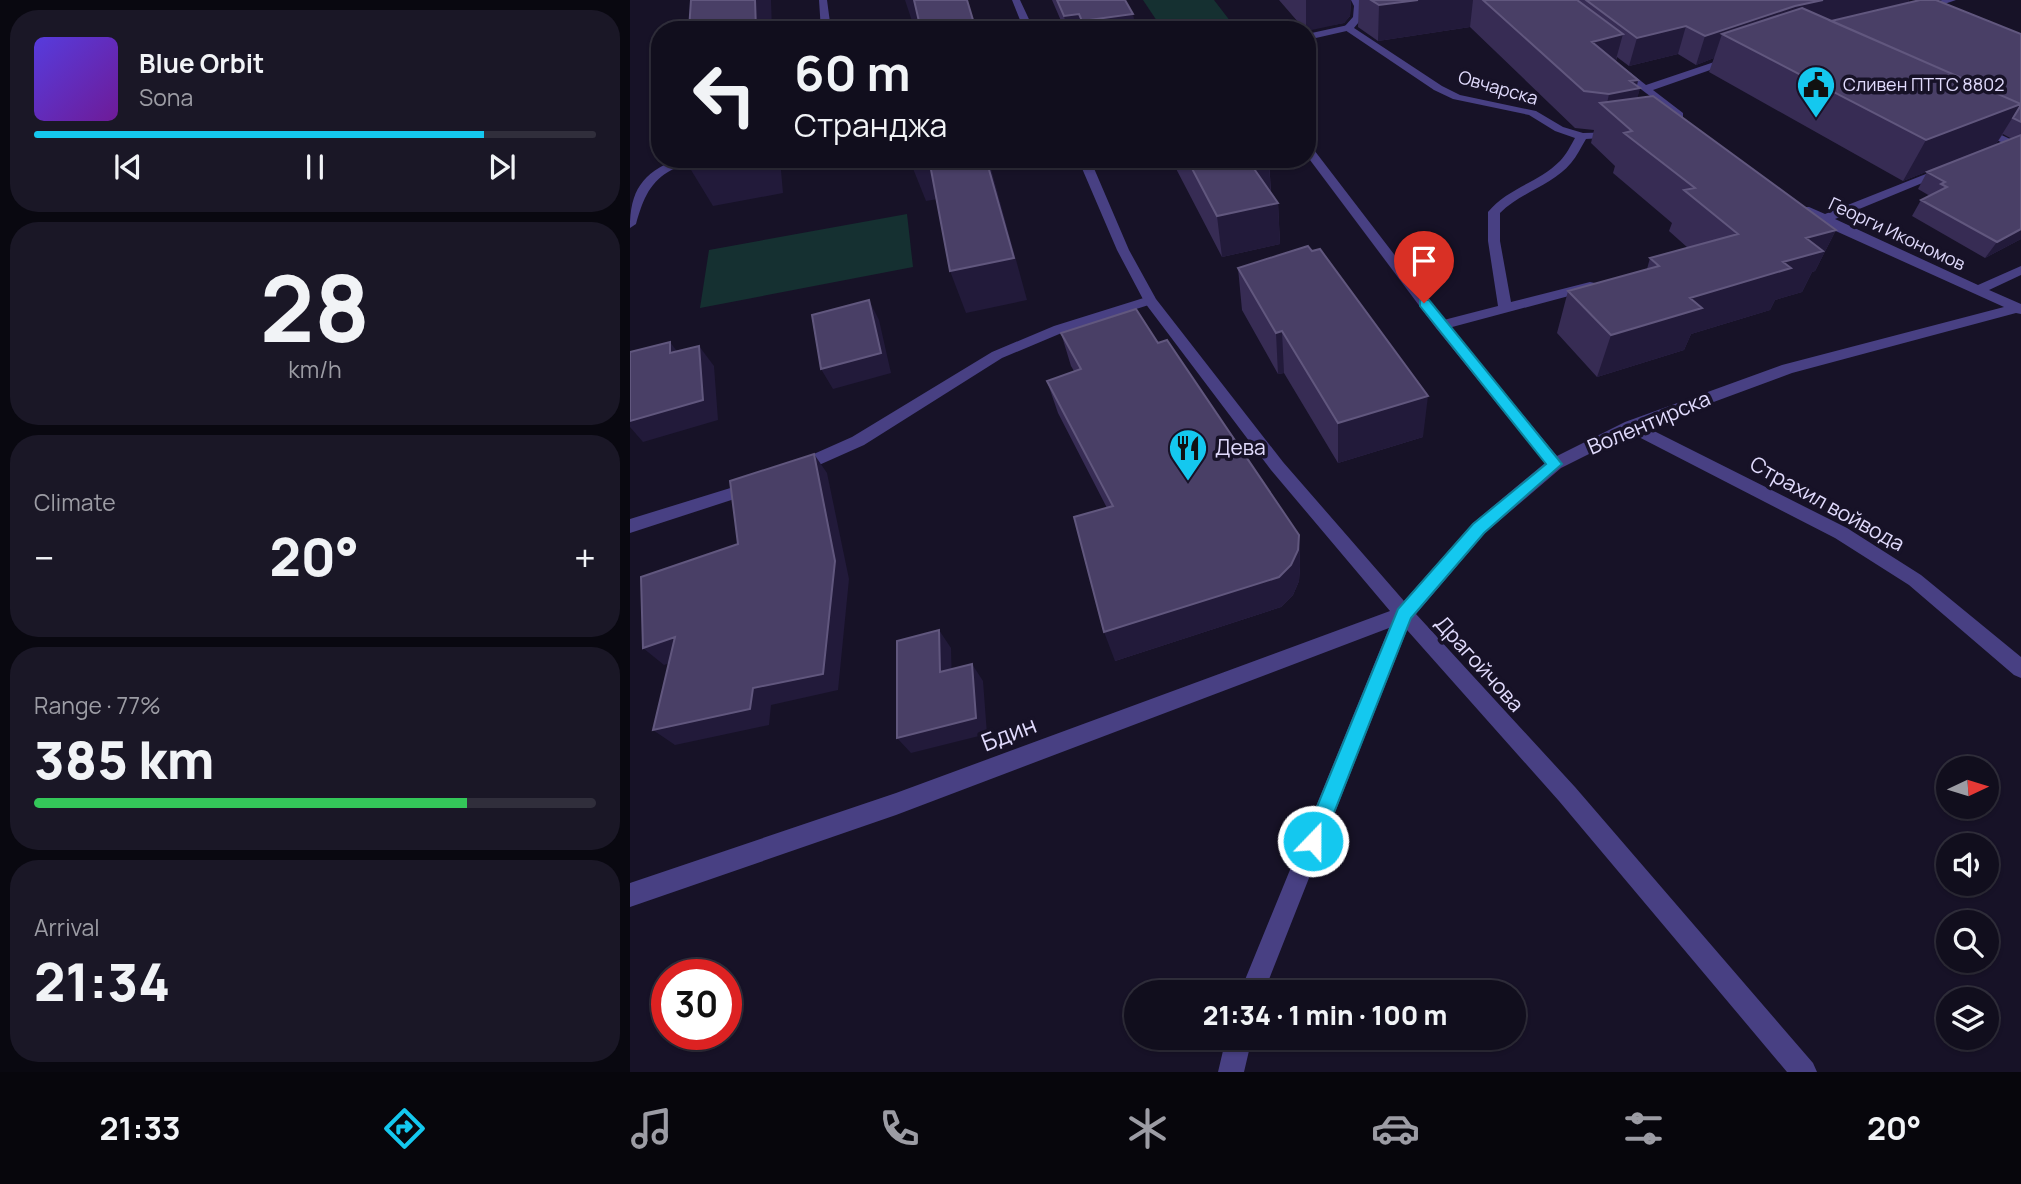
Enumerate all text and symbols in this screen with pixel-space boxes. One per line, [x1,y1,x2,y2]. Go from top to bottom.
text: 60 m [794,39,911,106]
text: Blue Orbit [139,45,264,81]
icon: left [679,49,770,140]
street label: Овчарска [1456,64,1541,110]
public building icon: Сливен ПТТС 8802 [1795,64,1837,119]
place label: Сливен ПТТС 8802 [1843,72,2005,96]
text: Sona [139,81,193,113]
text: Странджа [794,103,947,147]
icon: previous [109,148,147,186]
icon: pause [296,148,334,186]
icon: next [483,148,521,186]
street label: Георги Икономов [1825,191,1970,275]
pin [1394,231,1454,303]
icon: arrive [1405,242,1443,280]
text: 28 [260,245,370,369]
text: km/h [288,353,342,385]
street label: Волентирска [1583,384,1714,461]
restaurant icon: Дева [1167,427,1209,482]
place label: Дева [1215,433,1266,461]
street label: Страхил войвода [1745,449,1910,557]
text: Climate [34,486,116,518]
text: 20° [269,521,359,592]
text: − [34,531,55,583]
text: + [574,531,596,583]
street label: Драгойчова [1429,609,1530,717]
text: Range · 77% [34,689,161,721]
street label: Бдин [976,707,1041,758]
text: 385 km [34,724,215,795]
north arrow [1936,756,1998,819]
map controls [1936,756,1999,1050]
position arrow [1276,804,1350,878]
button: sound [1936,833,1999,896]
button: search [1936,910,1999,973]
text: Arrival [34,911,100,943]
text: 21:34 [34,946,170,1017]
speed limit sign: 30 [651,959,742,1050]
button: layers [1936,987,1999,1050]
text: 21:34 · 1 min · 100 m [1203,997,1447,1033]
icon: directions [380,1104,429,1153]
icon: music [627,1104,676,1153]
icon: phone [875,1104,924,1153]
icon: climate [1123,1104,1172,1153]
icon: car [1371,1104,1420,1153]
icon: filters [1619,1104,1668,1153]
text: 21:33 [99,1106,181,1150]
text: 20° [1867,1106,1921,1150]

